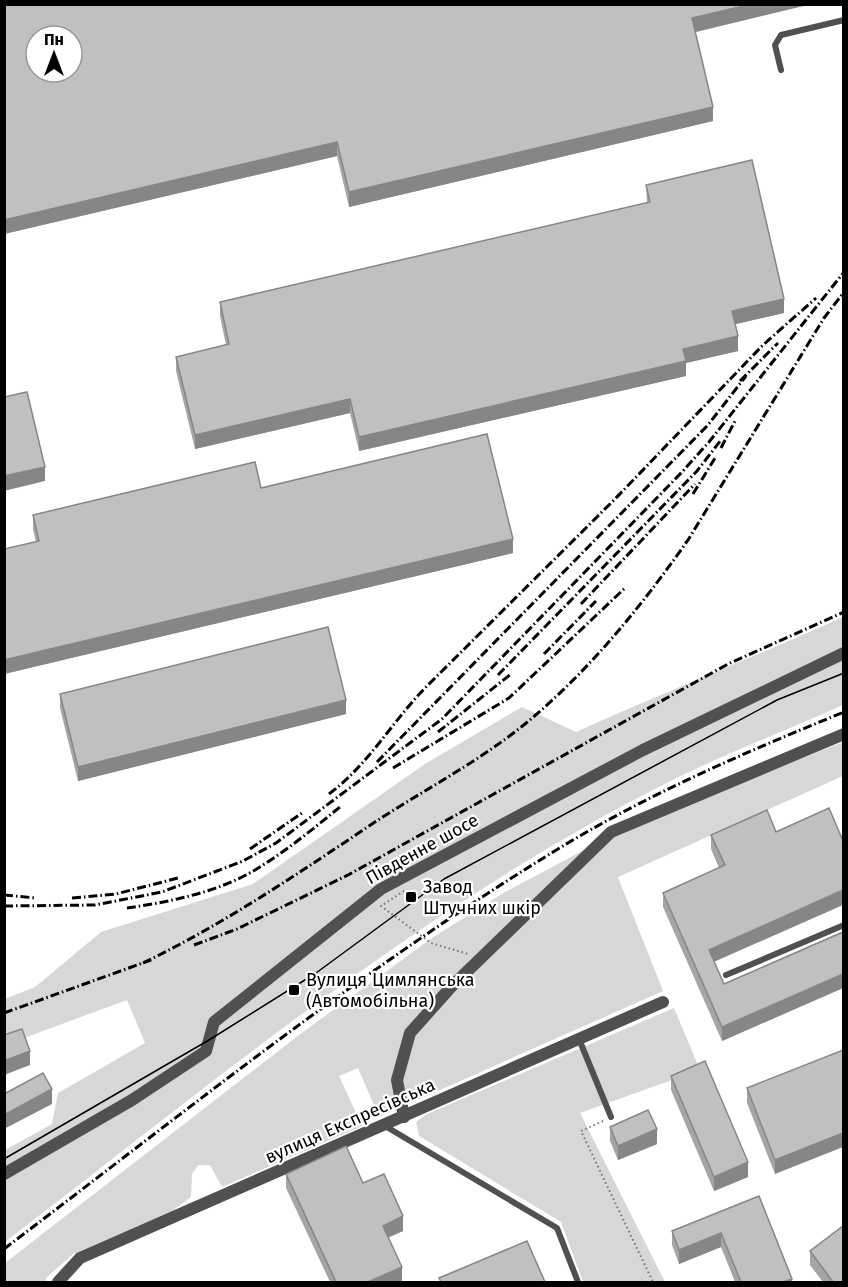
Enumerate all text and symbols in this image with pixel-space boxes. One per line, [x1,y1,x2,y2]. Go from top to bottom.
north arrow [24,24,84,84]
text: Пн [44,30,64,49]
street label: Південне шосе [362,809,482,889]
place label: Завод Штучних шкір [423,876,541,919]
marker: Завод Штучних шкір [404,890,418,904]
place label: Вулиця Цимлянська (Автомобільна) [306,969,475,1012]
marker: Вулиця Цимлянська (Автомобільна) [287,983,301,997]
street label: вулиця Експресівська [262,1074,438,1168]

